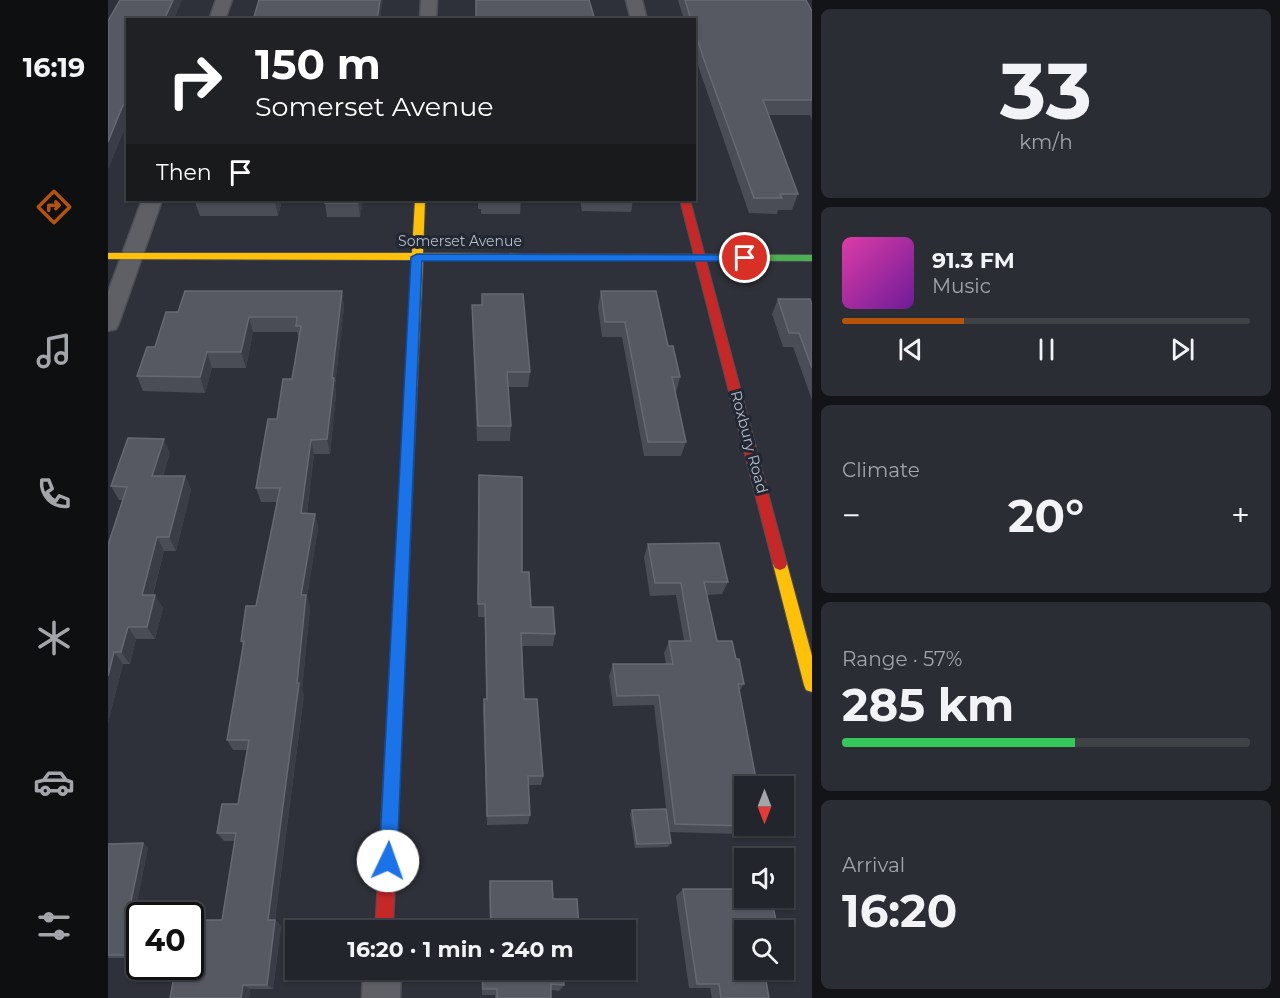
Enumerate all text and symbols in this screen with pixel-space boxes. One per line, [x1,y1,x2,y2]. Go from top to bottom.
text: 150 m [255,38,381,90]
icon: right [156,42,234,120]
text: 33 [1000,43,1092,139]
text: 16:19 [23,51,85,84]
text: Somerset Avenue [255,90,494,123]
text: km/h [1019,130,1073,154]
icon: arrive [224,156,257,189]
text: Then [156,159,212,186]
icon: directions [33,186,75,228]
street label: Somerset Avenue [398,232,522,250]
pin [719,232,770,283]
icon: arrive [728,241,761,274]
text: 91.3 FM [932,247,1015,274]
text: Music [932,274,991,298]
icon: music [33,330,75,372]
icon: previous [894,333,927,366]
icon: pause [1030,333,1063,366]
icon: next [1166,333,1199,366]
street label: Roxbury Road [727,388,772,495]
text: Climate [842,458,920,482]
icon: phone [33,473,75,515]
text: 20° [1008,488,1084,543]
text: − [842,495,861,535]
text: + [1231,495,1250,535]
icon: climate [33,617,75,659]
text: Range · 57% [842,647,962,671]
text: 285 km [842,677,1014,732]
icon: car [33,761,75,803]
north arrow [734,776,794,836]
map controls [734,776,794,980]
position arrow [356,829,420,893]
button: sound [734,848,794,908]
text: Arrival [842,853,905,877]
text: 16:20 [842,883,957,938]
speed limit sign: 40 [126,902,204,980]
icon: filters [33,905,75,947]
button: search [734,920,794,980]
text: 16:20 · 1 min · 240 m [347,936,574,963]

